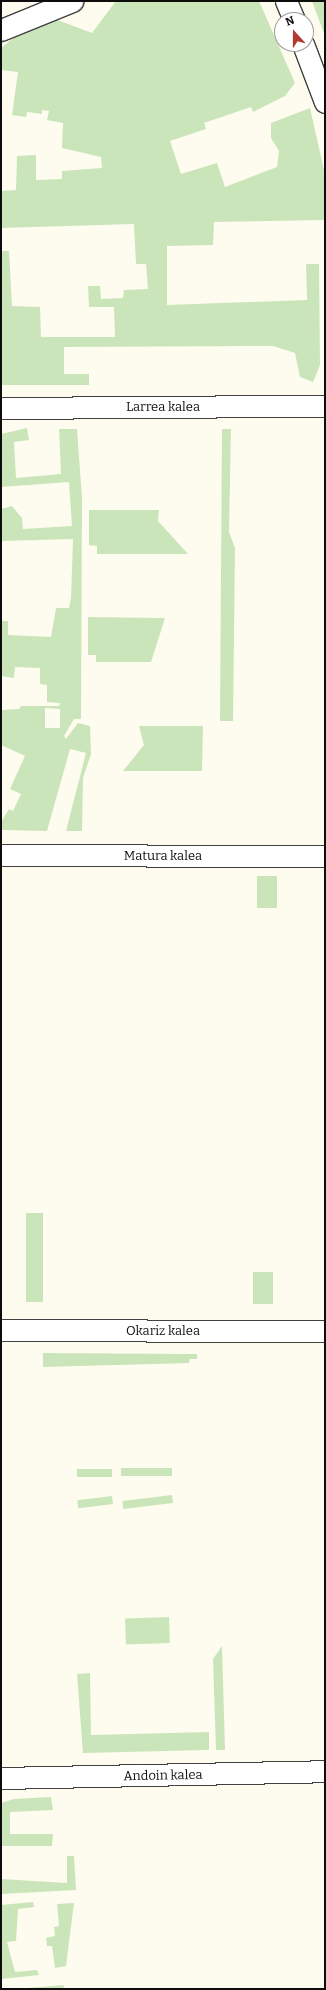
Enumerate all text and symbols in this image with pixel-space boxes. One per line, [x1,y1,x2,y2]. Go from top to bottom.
north arrow [274,12,314,52]
text: N [284,14,296,29]
street label: Larrea kalea [126,399,200,415]
street label: Matura kalea [124,848,202,864]
street label: Okariz kalea [126,1323,200,1339]
street label: Andoin kalea [123,1768,203,1784]

